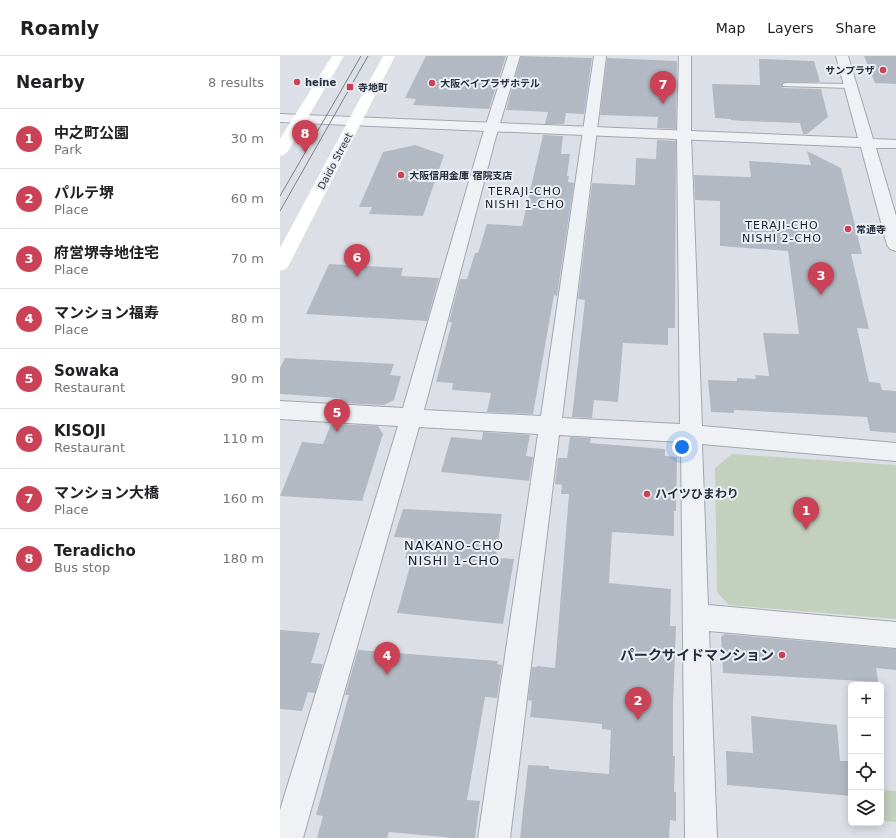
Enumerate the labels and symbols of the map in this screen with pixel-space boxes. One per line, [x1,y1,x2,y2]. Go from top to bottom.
place label: サンプラザ [825,65,875,76]
marker: サンプラザ [878,65,888,75]
pin: 7 [650,71,676,104]
marker: heine [292,77,302,87]
place label: heine [305,77,336,88]
marker: 大阪ベイプラザホテル [427,78,437,88]
place label: 大阪ベイプラザホテル [440,78,540,89]
marker: 寺地町 [345,82,355,92]
place label: 寺地町 [358,82,388,93]
pin: 8 [292,120,318,153]
street label: Daido Street [315,131,355,191]
marker: 大阪信用金庫 宿院支店 [396,170,406,180]
place label: 大阪信用金庫 宿院支店 [409,170,512,181]
district label: TERAJI-CHO NISHI 1-CHO [485,185,565,211]
district label: TERAJI-CHO NISHI 2-CHO [742,219,822,245]
marker: 常通寺 [843,224,853,234]
place label: 常通寺 [856,224,886,235]
pin: 6 [344,244,370,277]
pin: 3 [808,262,834,295]
pin: 5 [324,399,350,432]
your location [672,437,692,457]
place label: ハイツひまわり [655,487,739,501]
marker: ハイツひまわり [642,489,652,499]
pin: 1 [793,497,819,530]
district label: NAKANO-CHO NISHI 1-CHO [404,538,504,568]
pin: 4 [374,642,400,675]
place label: パークサイドマンション [620,647,774,663]
marker: パークサイドマンション [777,650,787,660]
pin: 2 [625,687,651,720]

